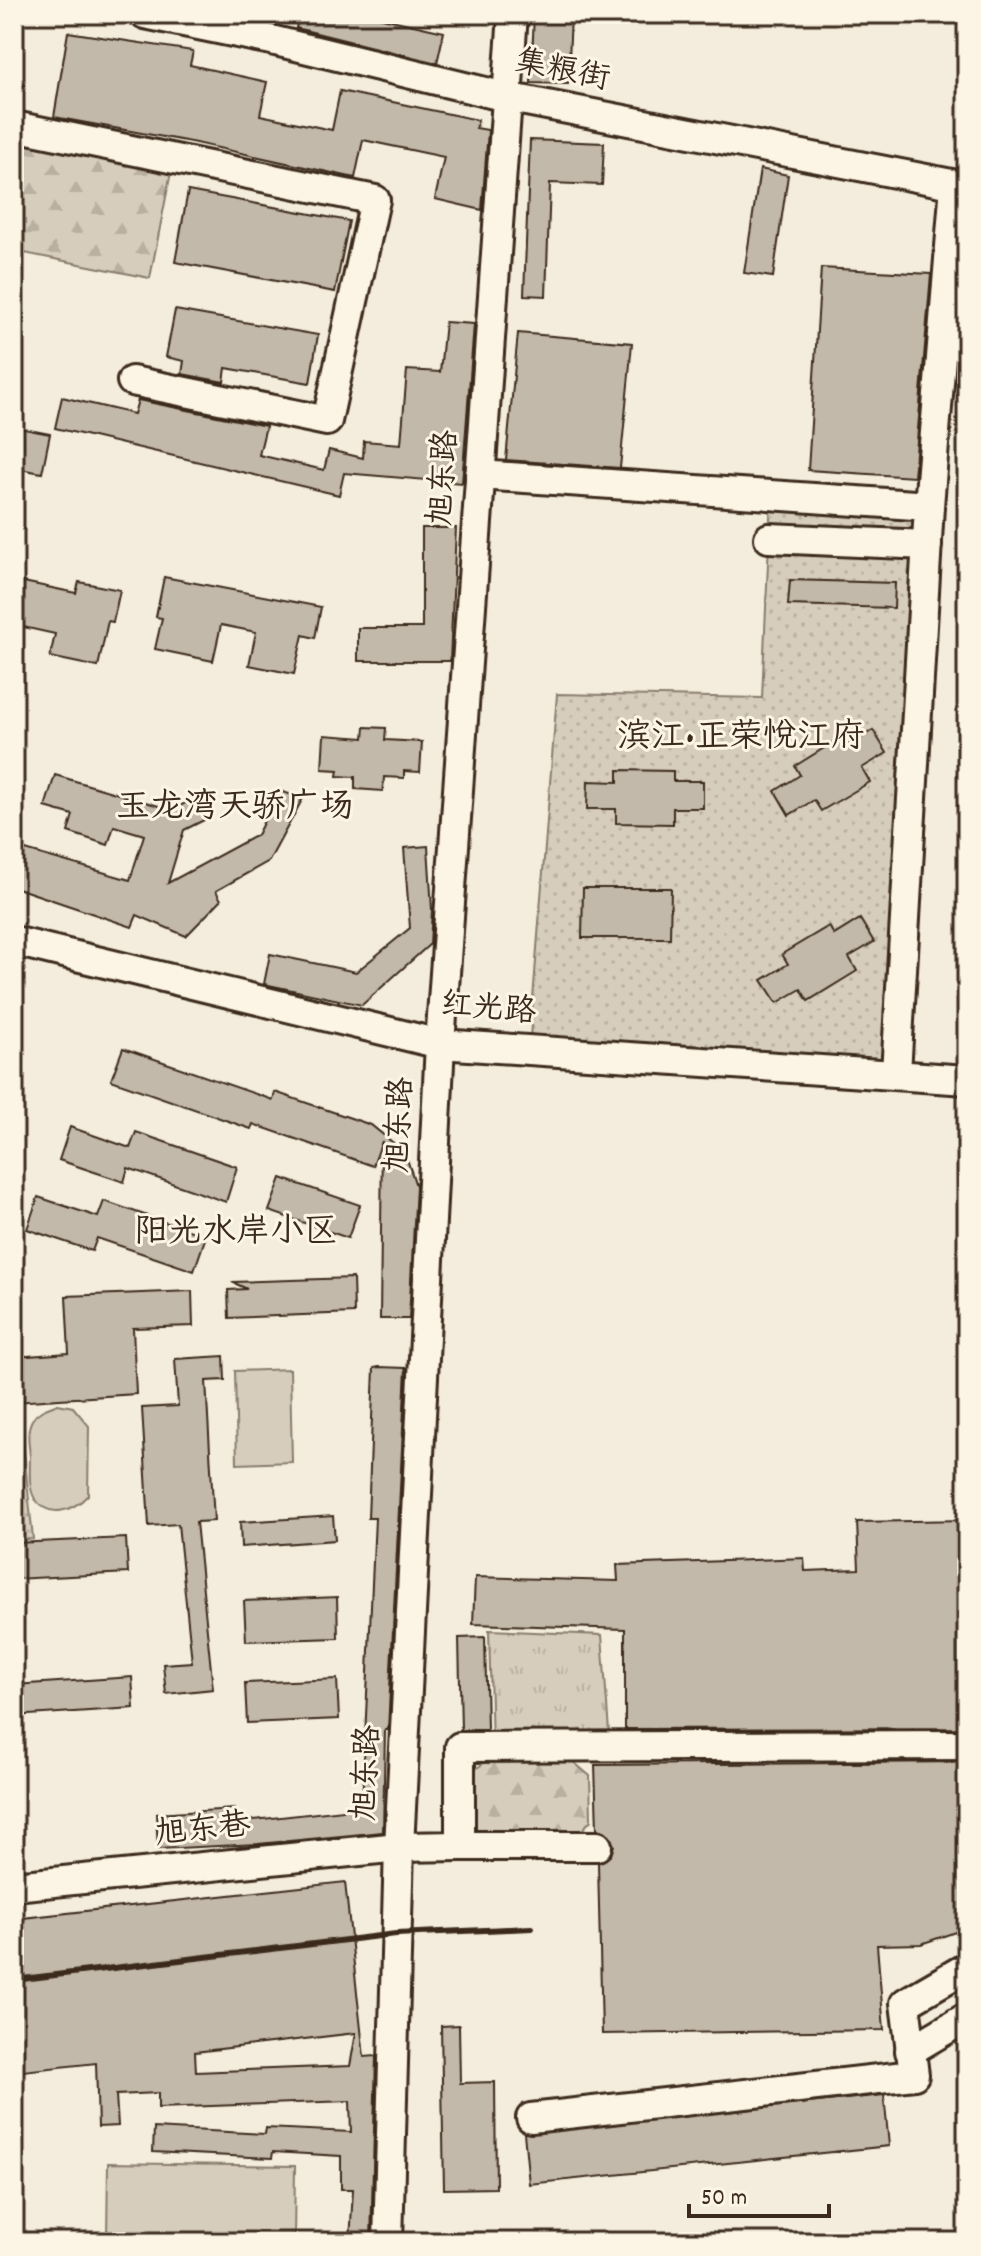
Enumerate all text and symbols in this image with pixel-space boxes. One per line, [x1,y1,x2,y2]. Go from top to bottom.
street label: 集粮街 [510,41,614,105]
street label: 旭东路 [420,429,472,527]
district label: 滨江•正荣悦江府 [617,715,865,764]
district label: 玉龙湾天骄广场 [116,785,354,834]
street label: 红光路 [438,984,538,1038]
street label: 旭东路 [377,1076,427,1174]
district label: 阳光水岸小区 [134,1210,338,1259]
street label: 旭东路 [344,1724,394,1822]
street label: 旭东巷 [153,1804,253,1860]
scale bar [689,2168,829,2218]
text: 50 m [701,2182,747,2216]

